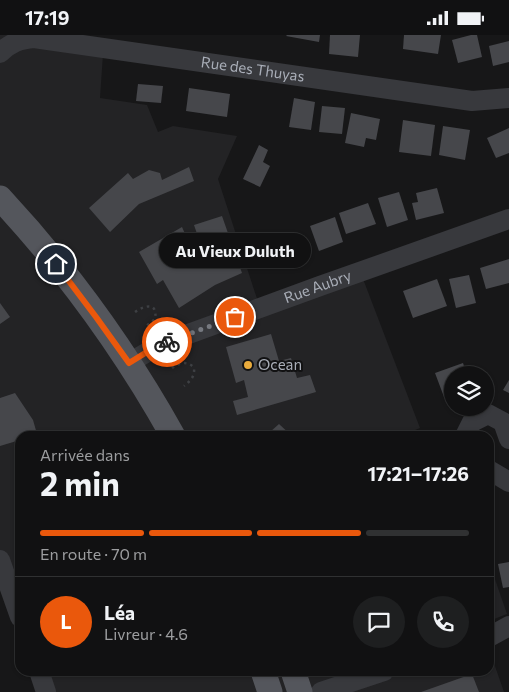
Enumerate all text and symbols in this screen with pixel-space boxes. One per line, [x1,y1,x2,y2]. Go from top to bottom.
text: 17:19 [25,6,69,29]
street label: Rue des Thuyas [200,52,306,85]
callout: Au Vieux Duluth [159,232,311,267]
text: Au Vieux Duluth [175,241,295,260]
pin [35,243,77,285]
icon: home [42,250,70,278]
street label: Rue Aubry [281,266,354,306]
pin [214,296,256,338]
icon: bag [221,303,249,331]
courier [142,317,192,367]
icon: bike [153,328,181,356]
place label: Ocean [258,355,302,373]
marker: Ocean [242,359,254,371]
map controls [444,366,494,416]
button: layers [444,366,494,416]
text: Arrivée dans [40,445,130,464]
text: 17:21–17:26 [367,462,469,485]
text: 2 min [40,463,120,503]
text: En route · 70 m [40,544,147,563]
button: chat [353,596,405,648]
button: phone [417,596,469,648]
text: Léa [104,601,135,624]
text: L [60,610,72,633]
text: Livreur · 4.6 [104,624,188,643]

